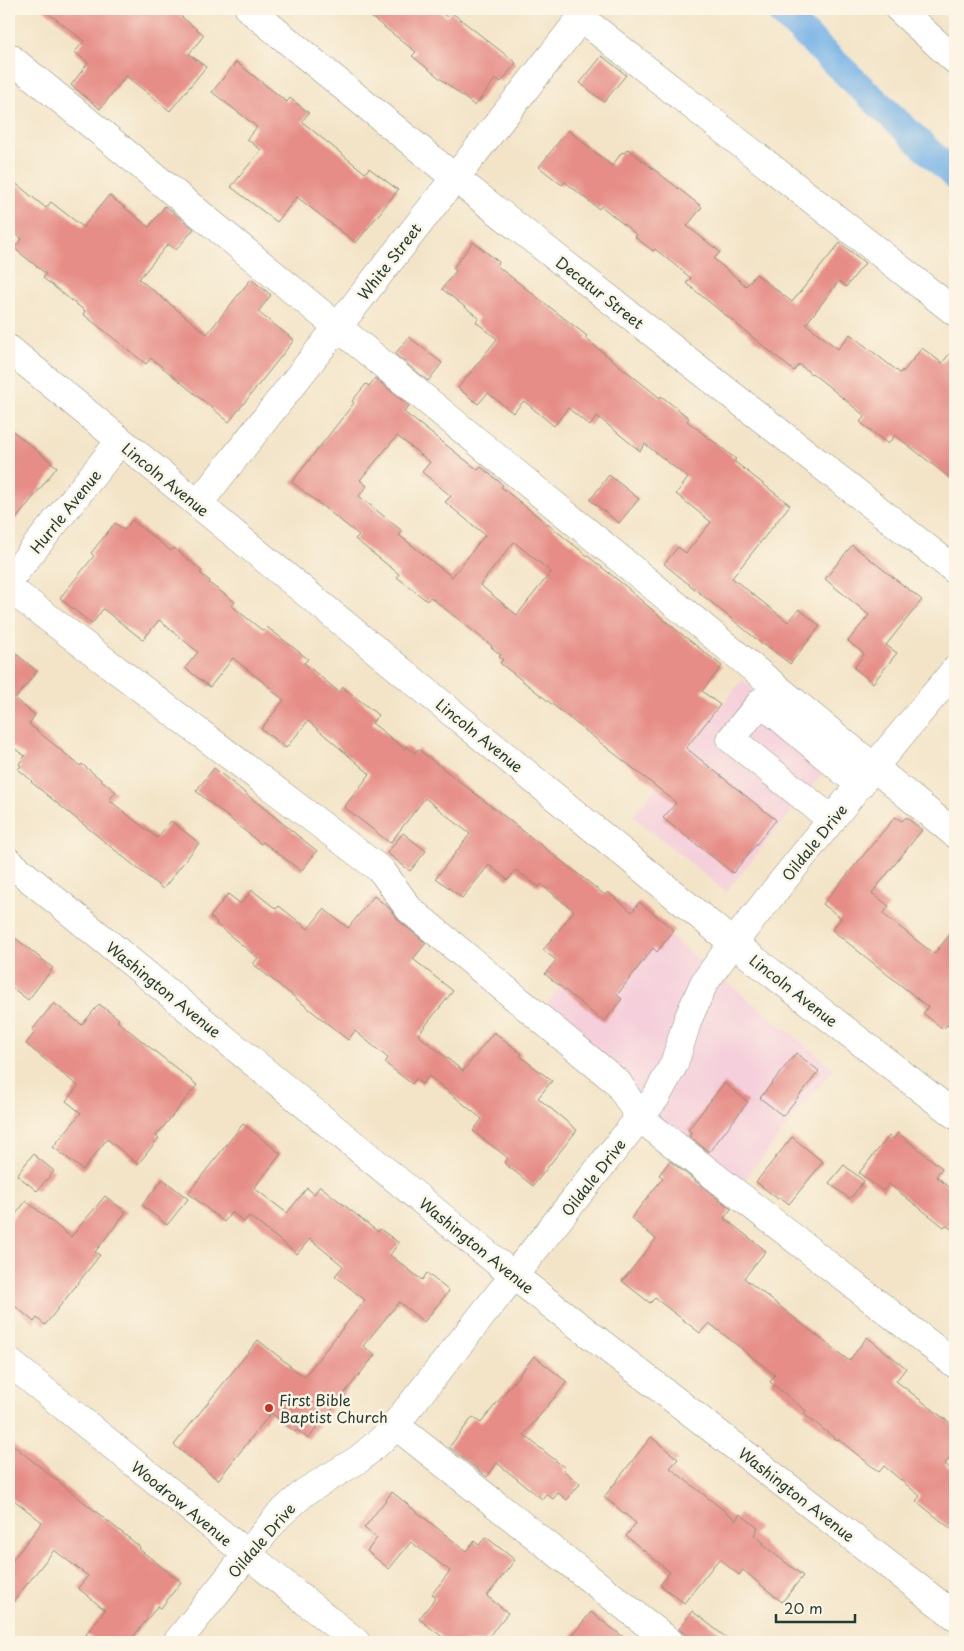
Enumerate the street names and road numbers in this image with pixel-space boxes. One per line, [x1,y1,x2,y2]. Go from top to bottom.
street label: White Street [352,218,426,304]
street label: Decatur Street [551,250,649,334]
street label: Lincoln Avenue [117,437,215,521]
street label: Hurrle Avenue [24,464,106,558]
street label: Lincoln Avenue [431,693,529,777]
street label: Oildale Drive [776,799,852,885]
street label: Washington Avenue [102,935,226,1043]
street label: Lincoln Avenue [745,948,843,1032]
street label: Oildale Drive [555,1133,631,1221]
street label: Washington Avenue [415,1191,539,1299]
street label: Washington Avenue [734,1441,860,1547]
street label: Woodrow Avenue [127,1455,237,1551]
street label: Oildale Drive [222,1497,300,1583]

